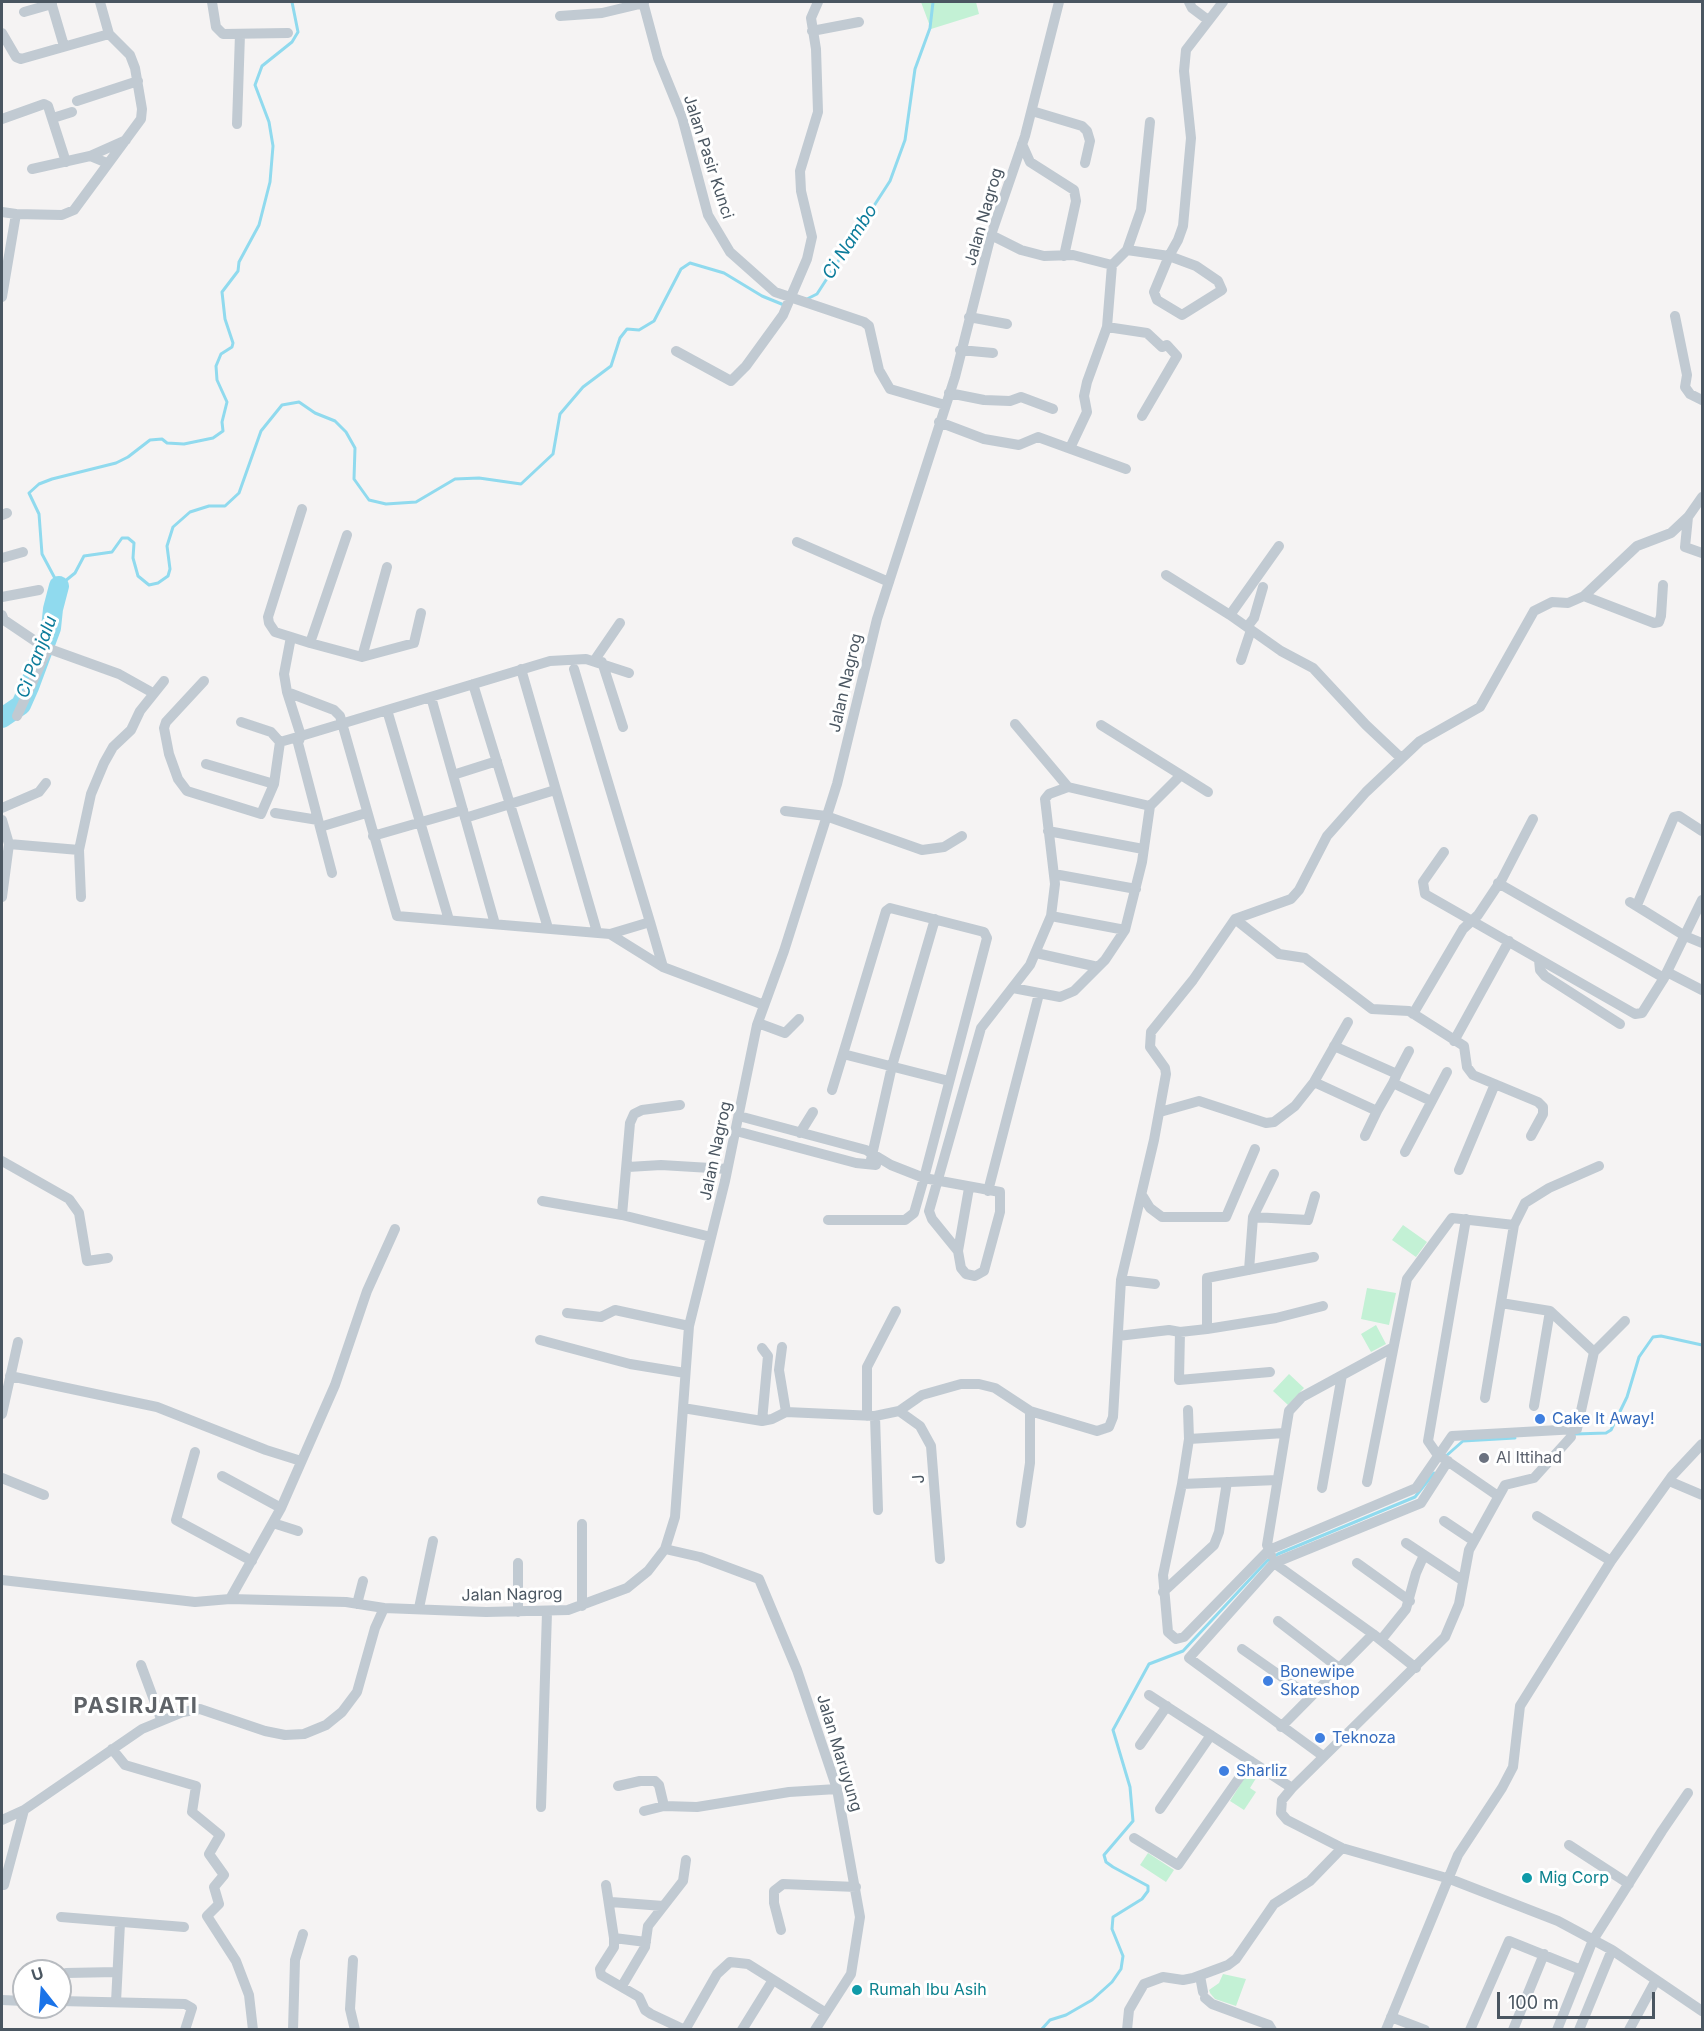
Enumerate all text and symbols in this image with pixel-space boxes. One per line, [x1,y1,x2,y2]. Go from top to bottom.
street label: Jalan Pasir Kunci [679,93,737,221]
street label: Jalan Nagrog [961,166,1007,268]
water label: Ci Nambo [818,201,882,283]
water label: Ci Panjalu [12,613,62,701]
street label: Jalan Nagrog [825,632,867,734]
street label: Jalan Nagrog [696,1100,736,1202]
place label: Cake It Away! [1552,1409,1655,1429]
marker: Cake It Away! [1533,1412,1547,1426]
place label: Al Ittihad [1496,1448,1562,1468]
marker: Al Ittihad [1477,1451,1491,1465]
street label: J [909,1474,929,1484]
street label: Jalan Nagrog [461,1585,563,1605]
place label: Bonewipe Skateshop [1280,1662,1360,1700]
marker: Bonewipe Skateshop [1261,1674,1275,1688]
street label: Jalan Maruyung [812,1692,866,1814]
district label: PASIRJATI [74,1693,198,1719]
place label: Teknoza [1332,1728,1396,1748]
marker: Teknoza [1313,1731,1327,1745]
place label: Sharliz [1236,1761,1288,1781]
marker: Sharliz [1217,1764,1231,1778]
place label: Mig Corp [1539,1868,1609,1888]
marker: Mig Corp [1520,1871,1534,1885]
north arrow [12,1959,72,2019]
text: U [29,1962,46,1985]
place label: Rumah Ibu Asih [869,1980,987,2000]
scale bar [1500,1980,1658,2018]
marker: Rumah Ibu Asih [850,1983,864,1997]
text: 100 m [1508,1992,1559,2013]

